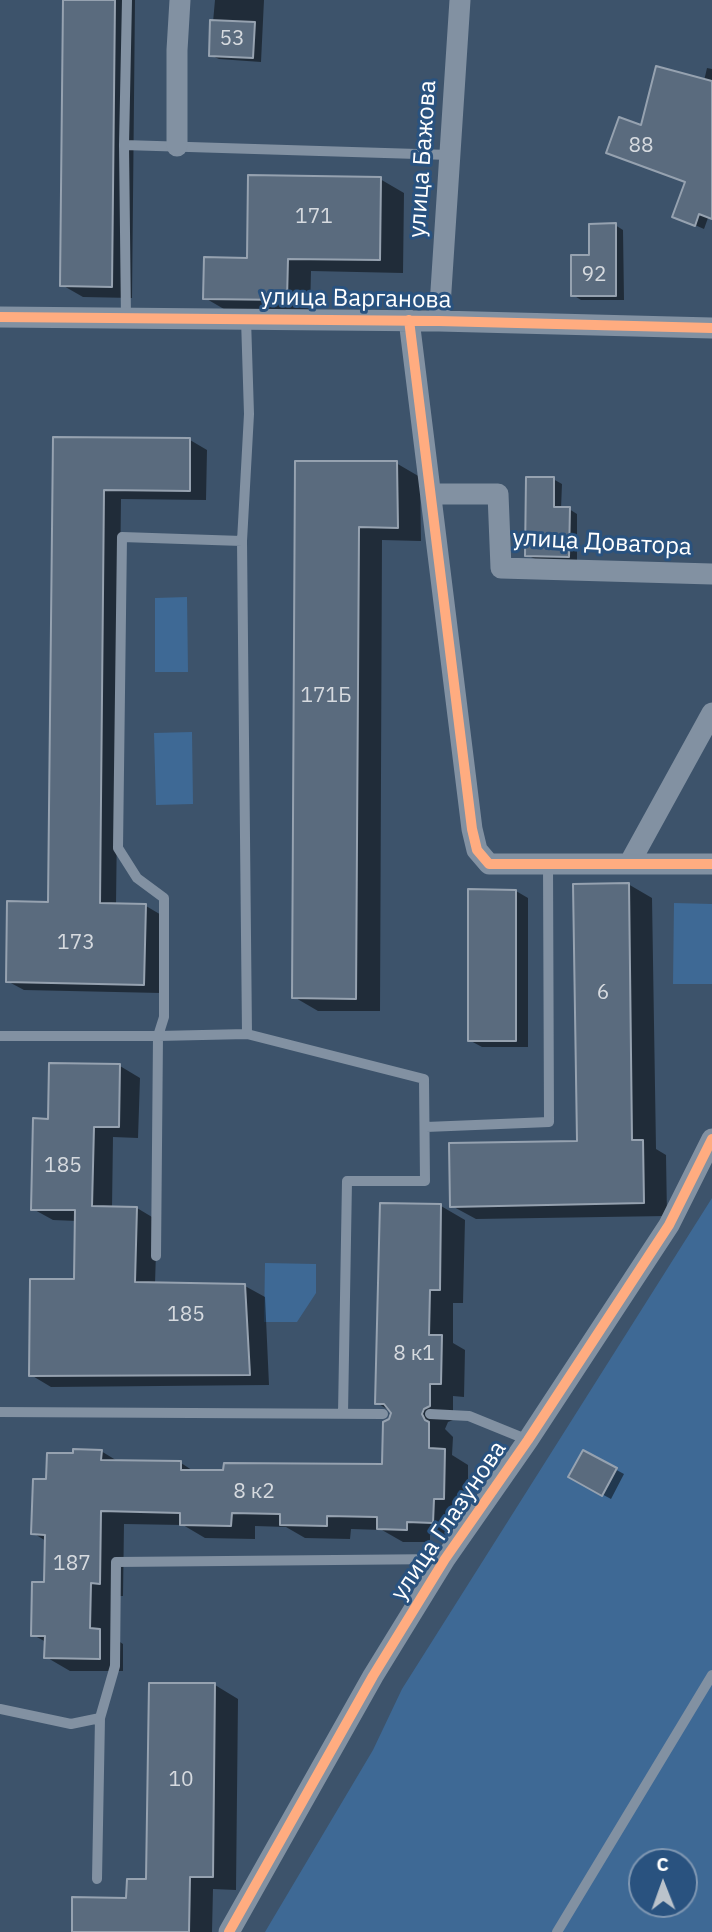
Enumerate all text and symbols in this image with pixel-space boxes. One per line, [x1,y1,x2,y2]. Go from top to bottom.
house number: 53 [219,26,245,52]
street label: улица Бажова [403,79,443,239]
house number: 88 [628,133,654,159]
house number: 171 [295,204,333,230]
house number: 92 [581,262,607,288]
street label: улица Варганова [260,283,452,315]
street label: улица Доватора [512,524,692,562]
house number: 171Б [300,683,352,709]
house number: 173 [57,930,95,956]
house number: 6 [597,980,609,1006]
house number: 185 [44,1153,82,1179]
house number: 185 [167,1302,205,1328]
house number: 8 к1 [393,1341,435,1367]
street label: улица Глазунова [385,1436,513,1606]
house number: 8 к2 [233,1479,275,1505]
house number: 187 [53,1551,91,1577]
house number: 10 [168,1767,194,1793]
north arrow [628,1848,698,1918]
text: С [656,1852,669,1876]

